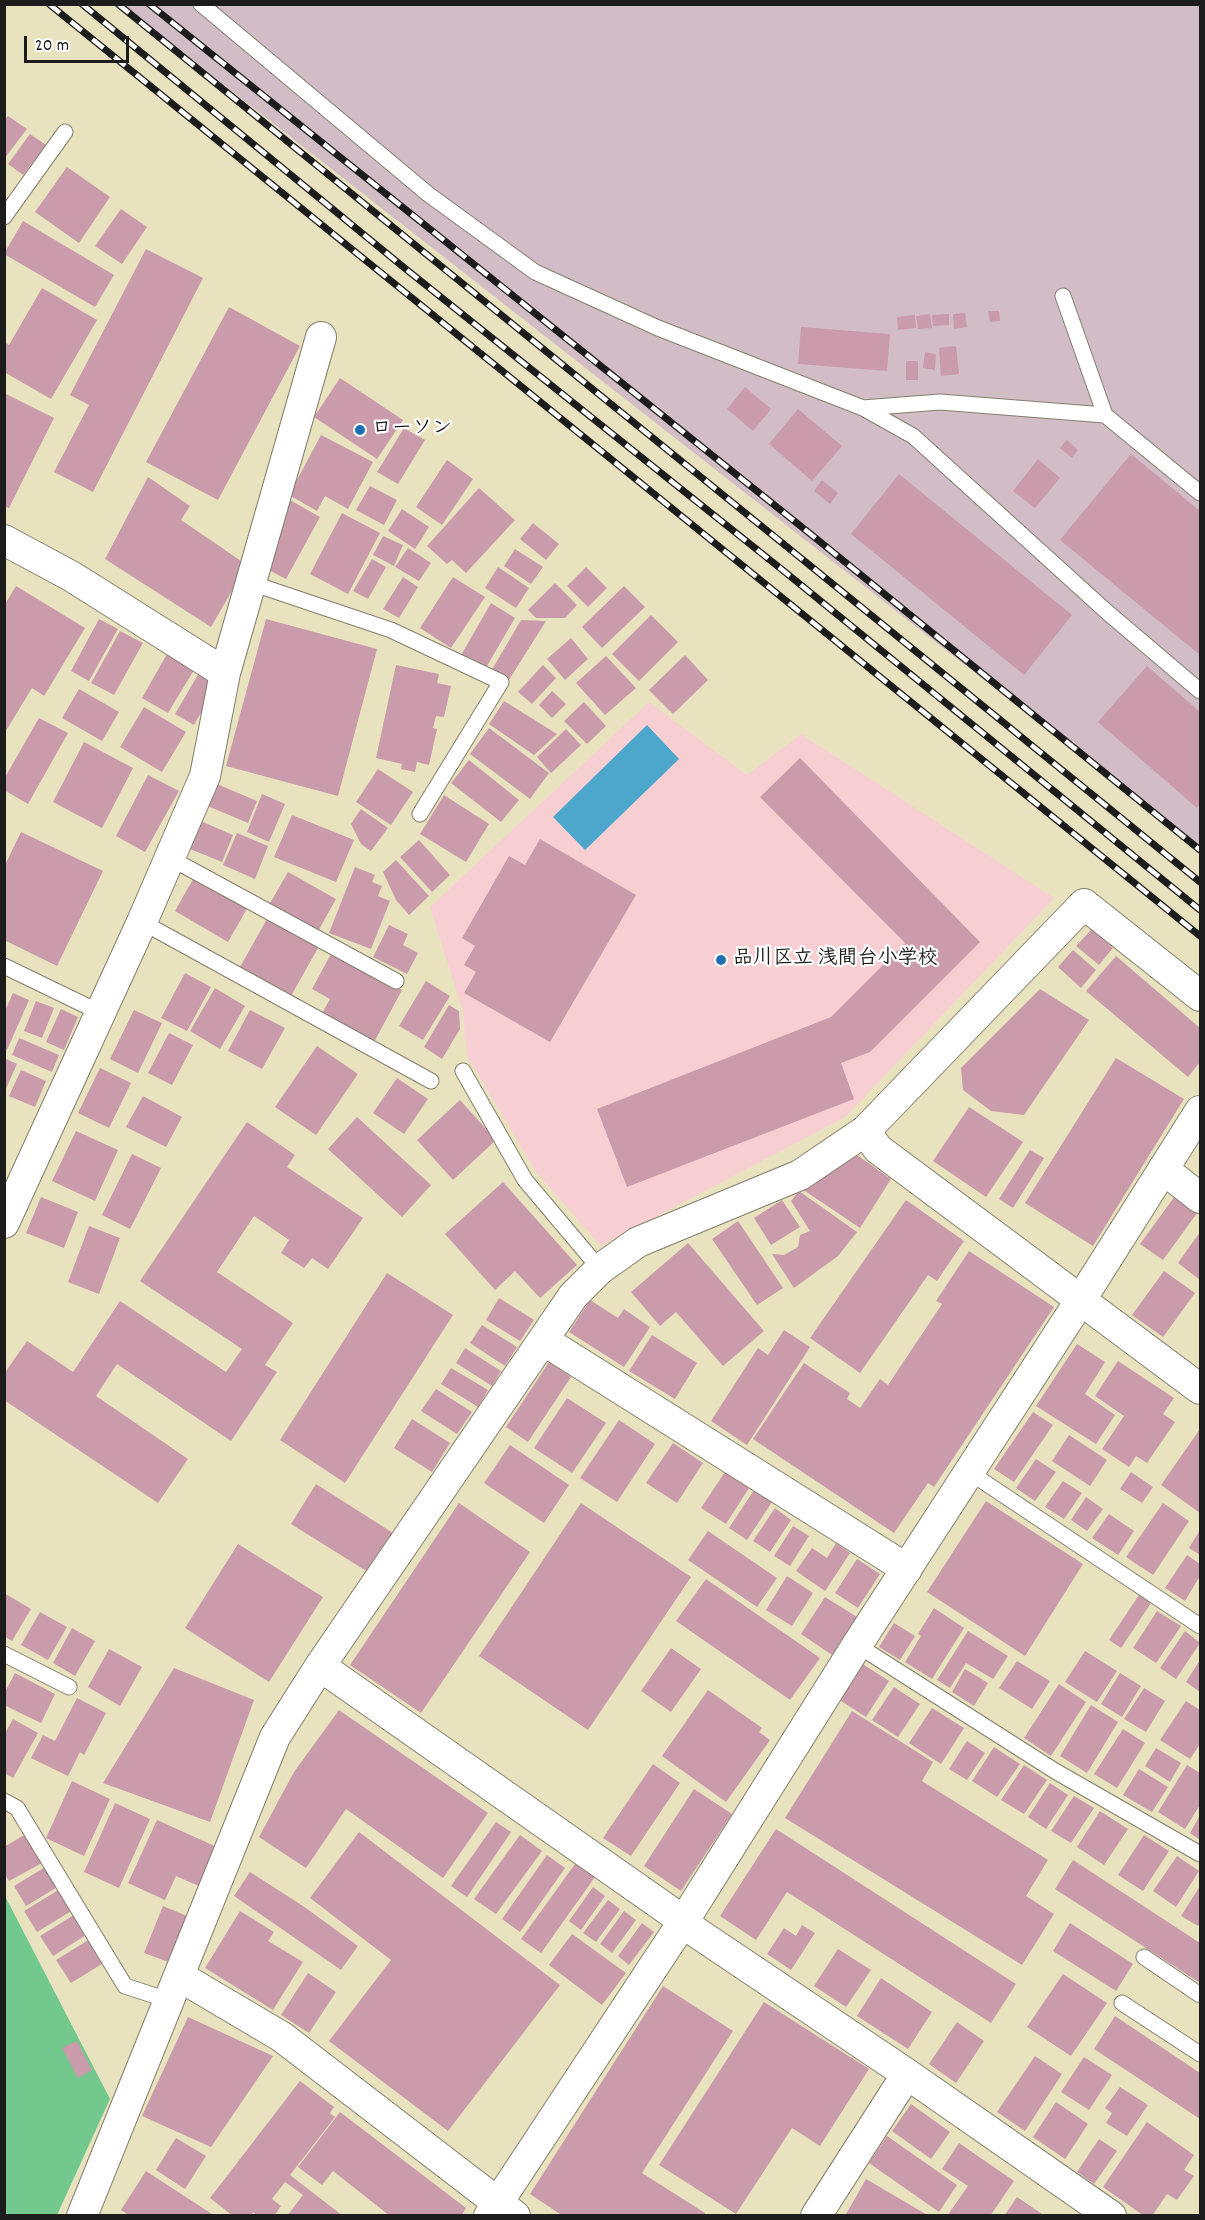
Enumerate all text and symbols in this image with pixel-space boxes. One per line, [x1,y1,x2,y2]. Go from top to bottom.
scale bar [27,24,132,62]
text: 20 m [35,34,69,59]
place label: ローソン [372,418,452,442]
marker: ローソン [353,423,367,437]
place label: 品川区立 浅間台小学校 [733,948,938,972]
marker: 品川区立 浅間台小学校 [714,953,728,967]

